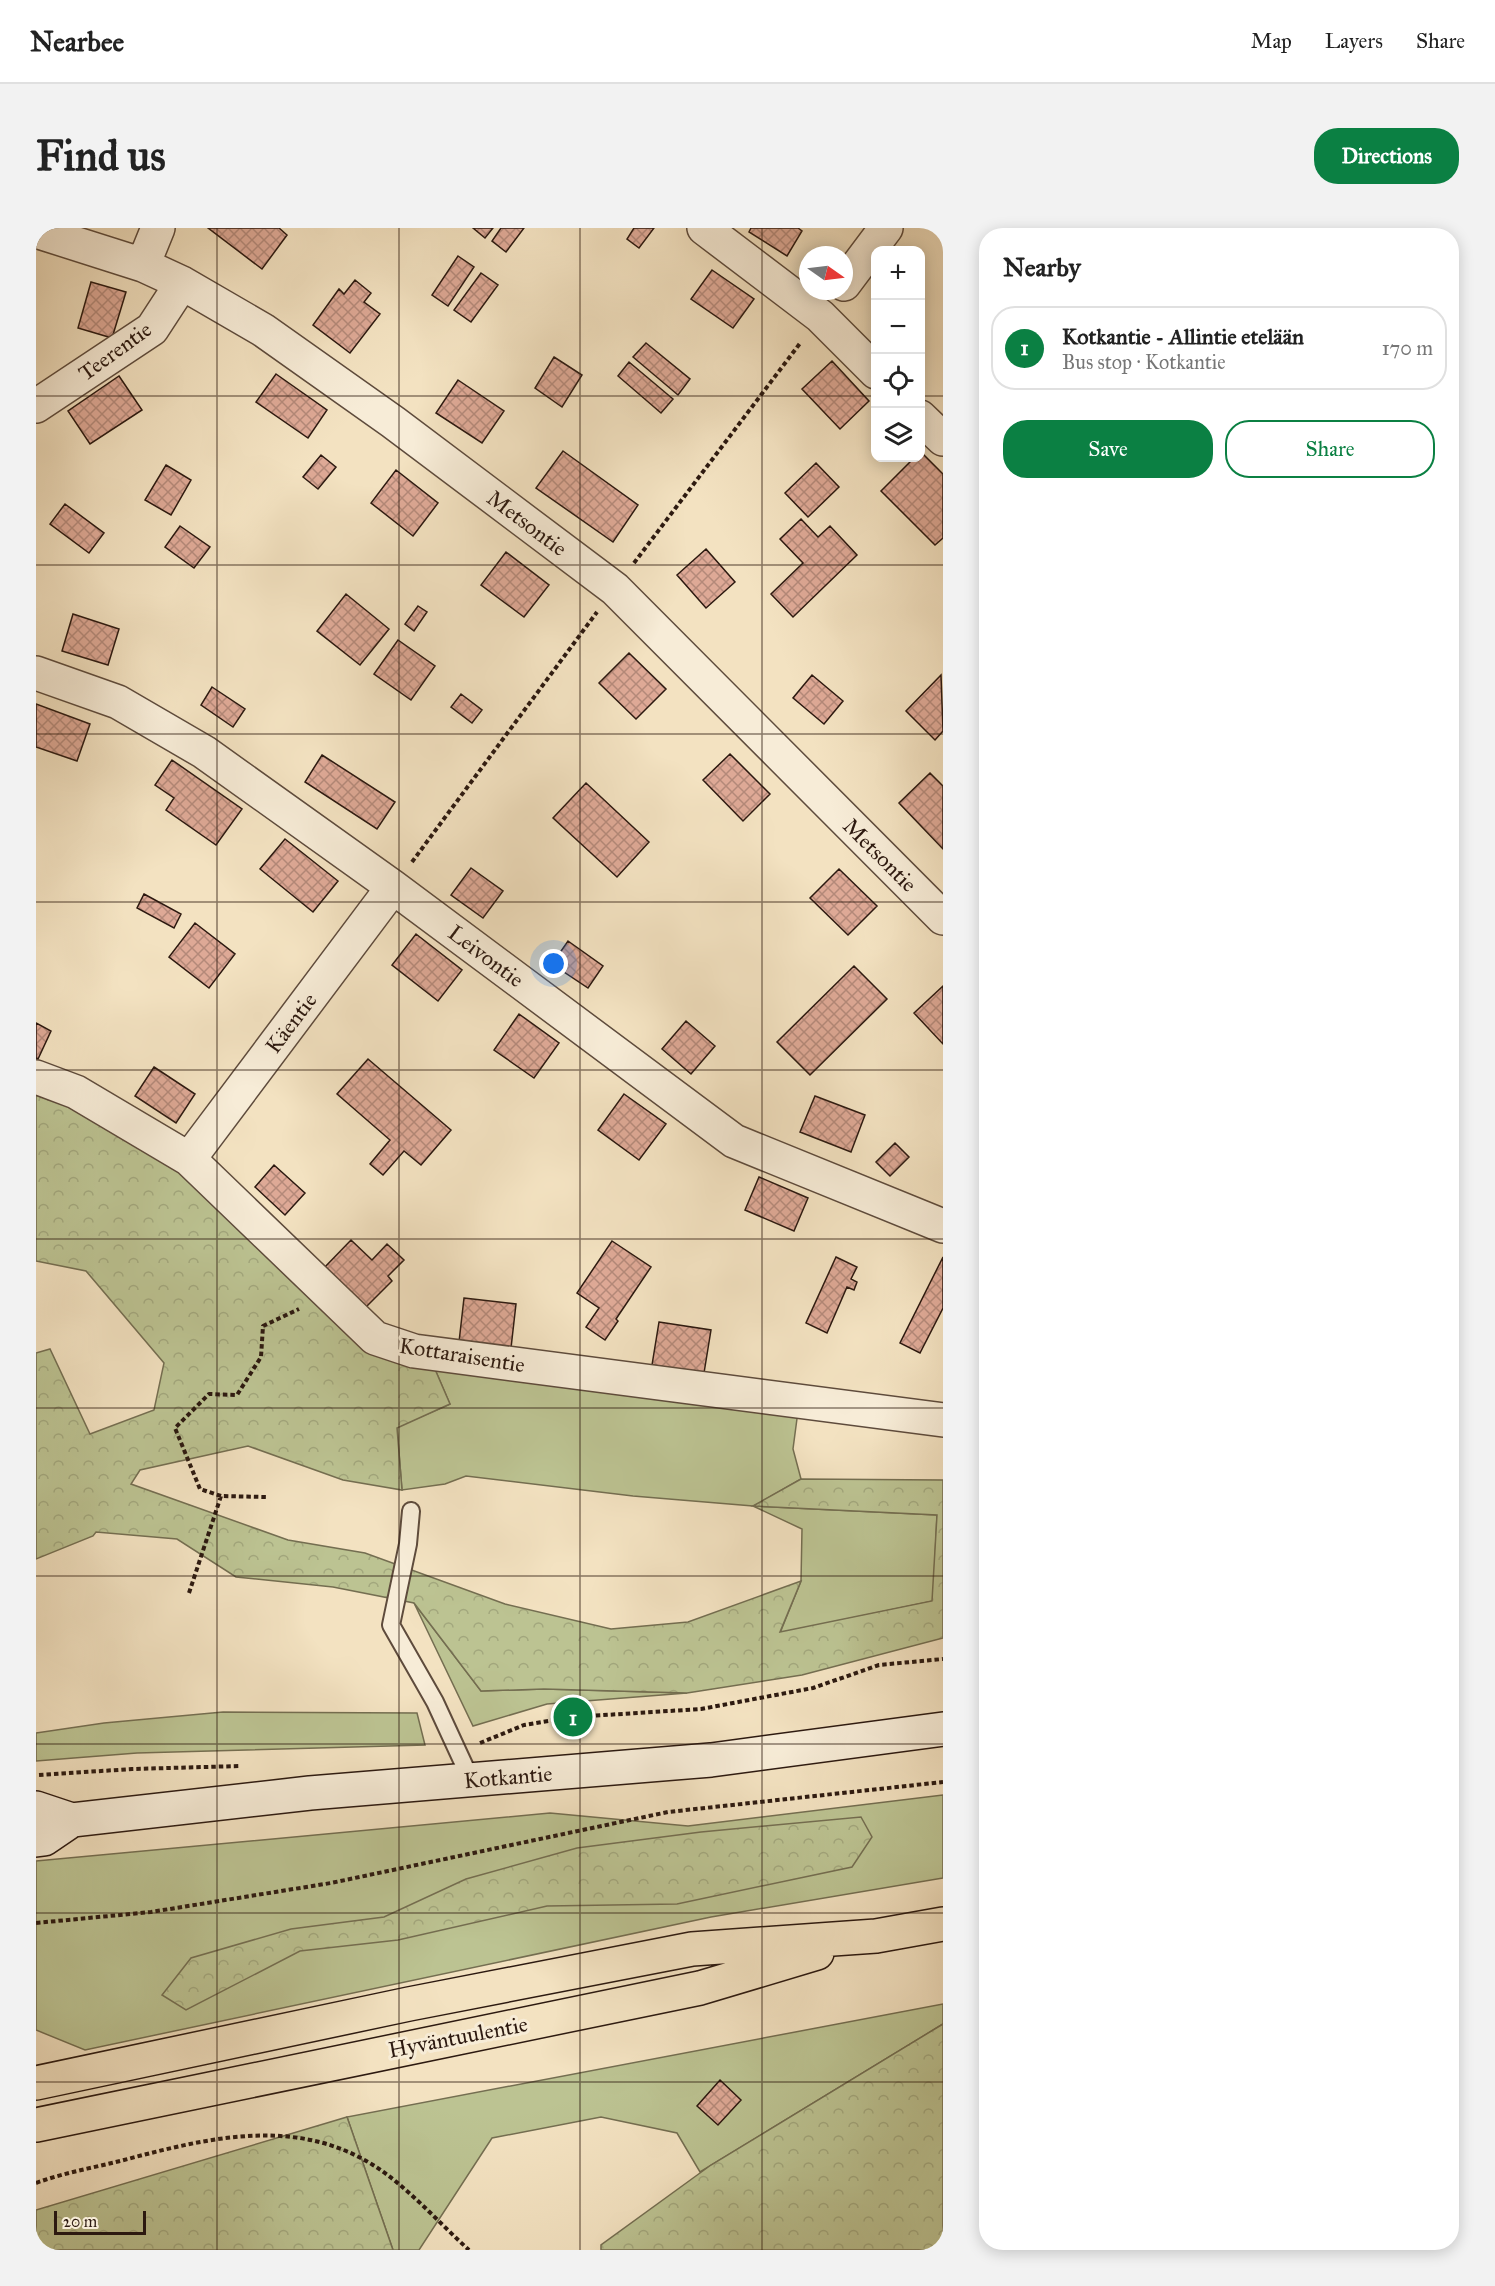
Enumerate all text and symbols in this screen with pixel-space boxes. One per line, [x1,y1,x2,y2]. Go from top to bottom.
text: Nearbee [30,24,124,59]
text: Map [1251,28,1292,54]
text: Layers [1325,28,1383,54]
text: Share [1416,28,1465,54]
button: Directions [1314,128,1459,184]
text: Find us [36,130,166,182]
north arrow [799,246,853,300]
map controls [871,246,925,462]
button: + [871,246,925,300]
text: Nearby [1003,251,1081,283]
button: − [871,300,925,354]
street label: Teerentie [73,316,157,386]
text: Kotkantie - Allintie etelään [1062,323,1304,350]
text: 1 [1021,336,1028,360]
text: 170 m [1382,336,1433,360]
text: Bus stop · Kotkantie [1062,350,1226,374]
button: locate [871,354,925,408]
button: layers [871,408,925,462]
button: Save [1003,420,1213,478]
button: Share [1225,420,1435,478]
street label: Metsontie [482,484,572,562]
street label: Metsontie [837,812,923,898]
street label: Leivontie [443,919,529,993]
your location [539,949,568,978]
street label: Käentie [260,987,322,1059]
street label: Kottaraisentie [397,1332,527,1378]
pin: 1 [554,1694,592,1740]
street label: Kotkantie [463,1760,553,1794]
street label: Hyväntuulentie [386,2010,530,2064]
scale bar [54,2208,146,2236]
text: 20 m [63,2212,97,2231]

